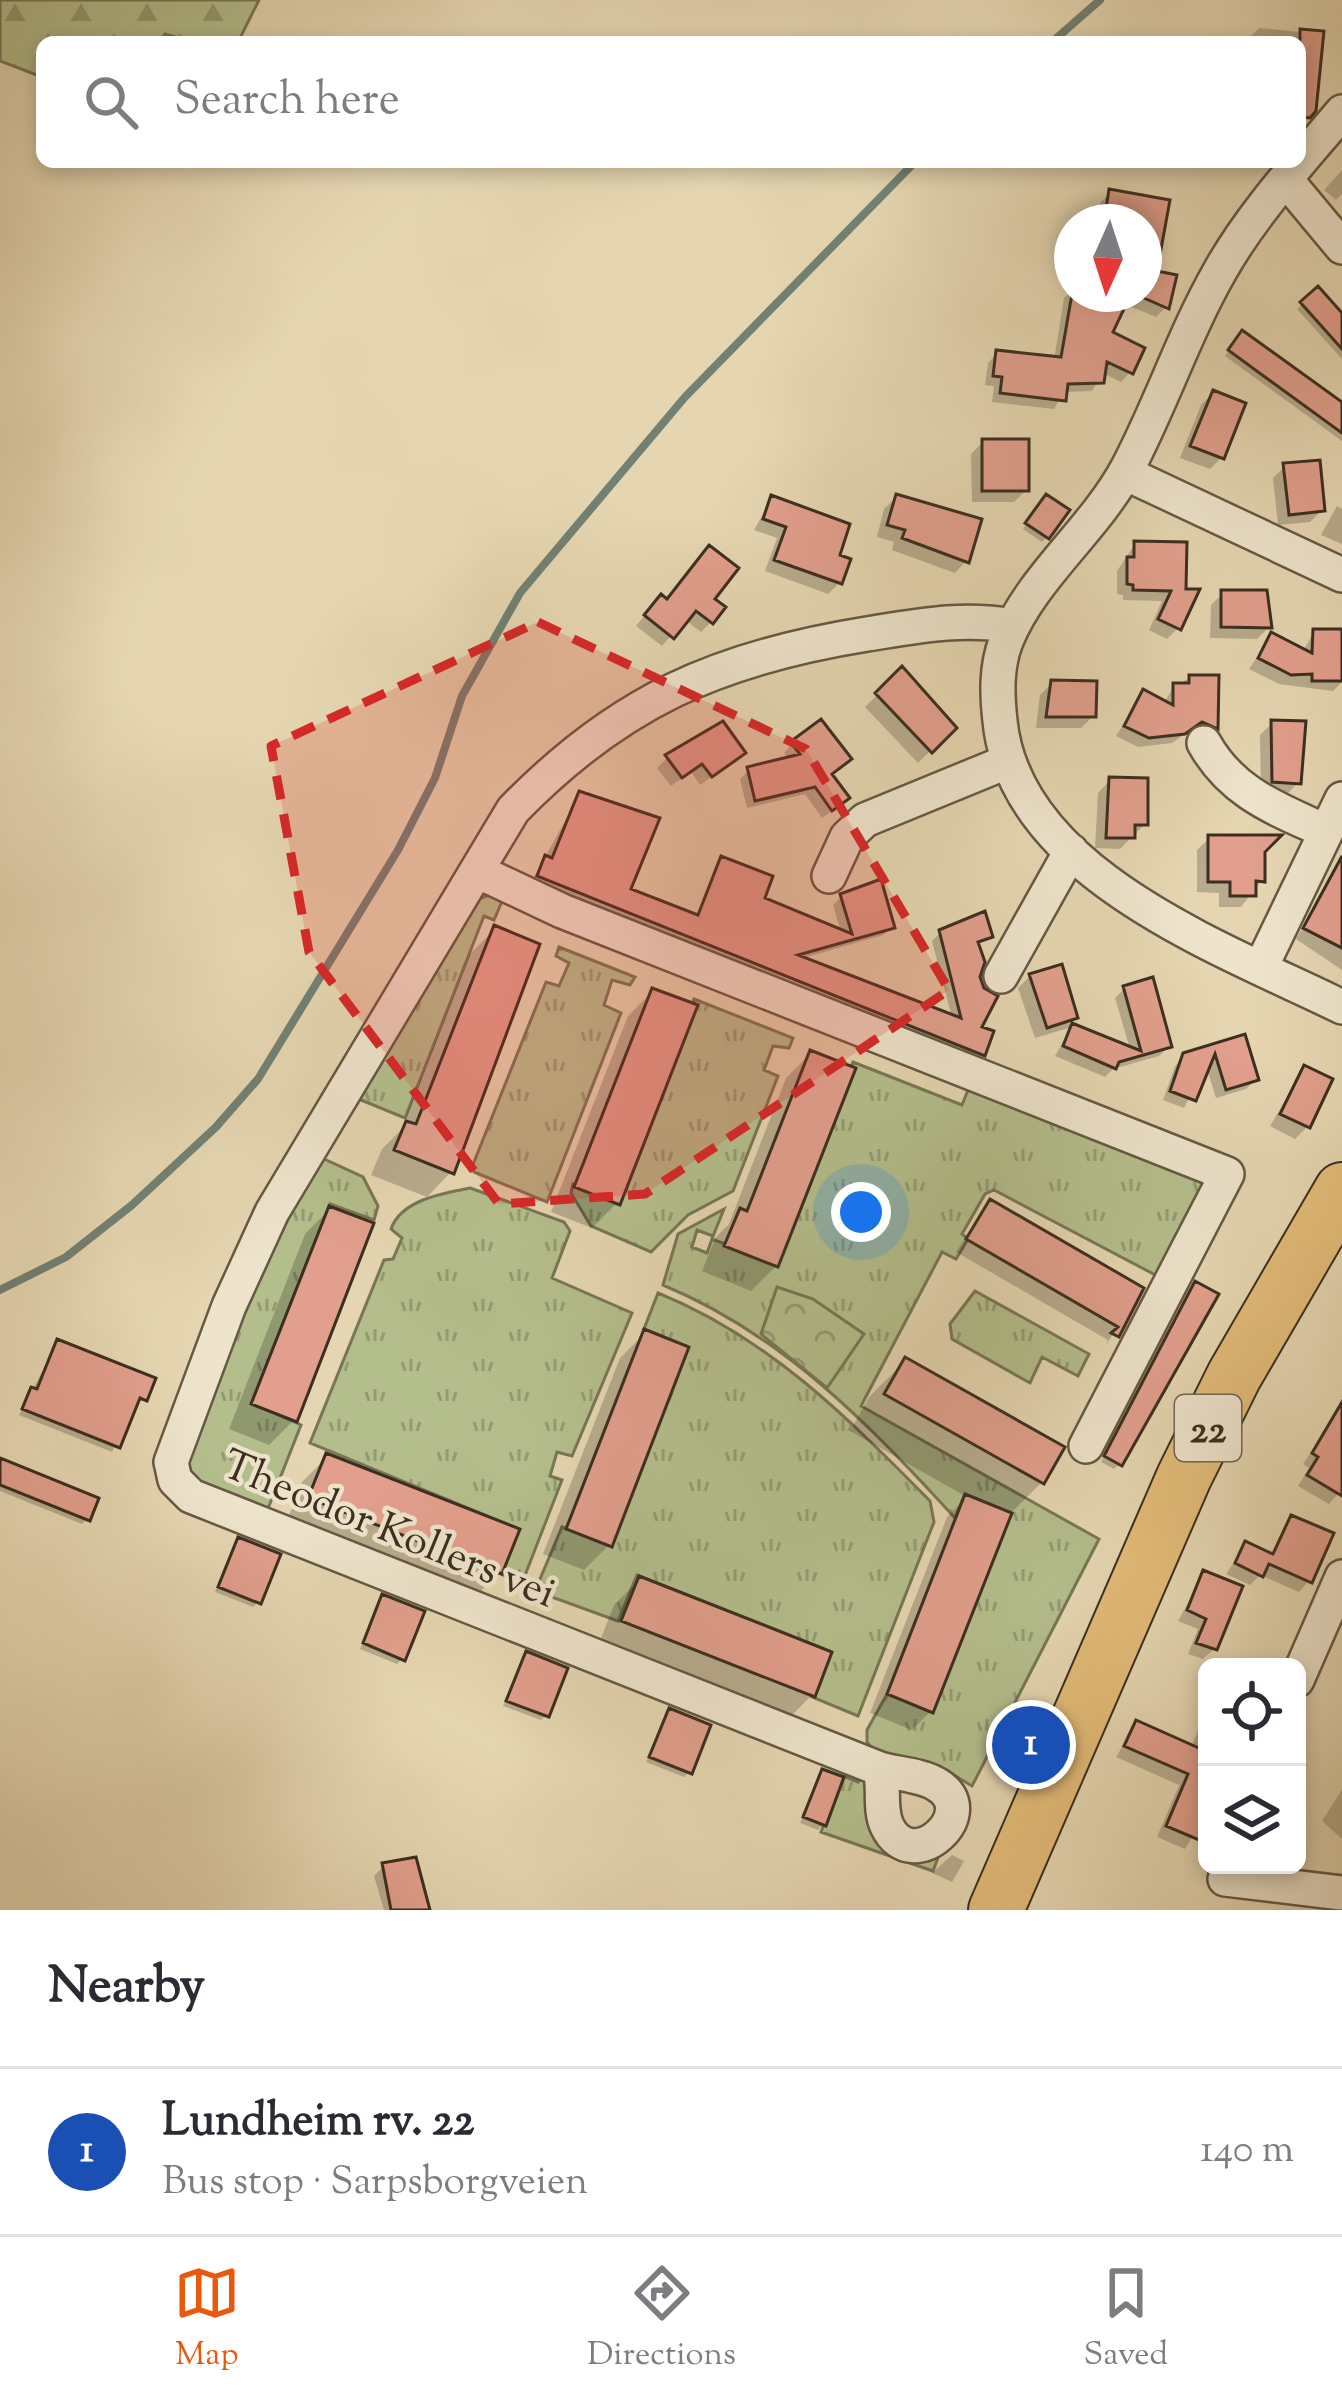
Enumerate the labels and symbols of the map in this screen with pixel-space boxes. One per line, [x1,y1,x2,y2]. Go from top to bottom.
north arrow [1054,204,1162,312]
your location [831,1182,891,1242]
road number: 22 [1175,1395,1241,1461]
street label: Theodor Kollers vei [212,1437,564,1626]
pin: 1 [992,1700,1070,1790]

